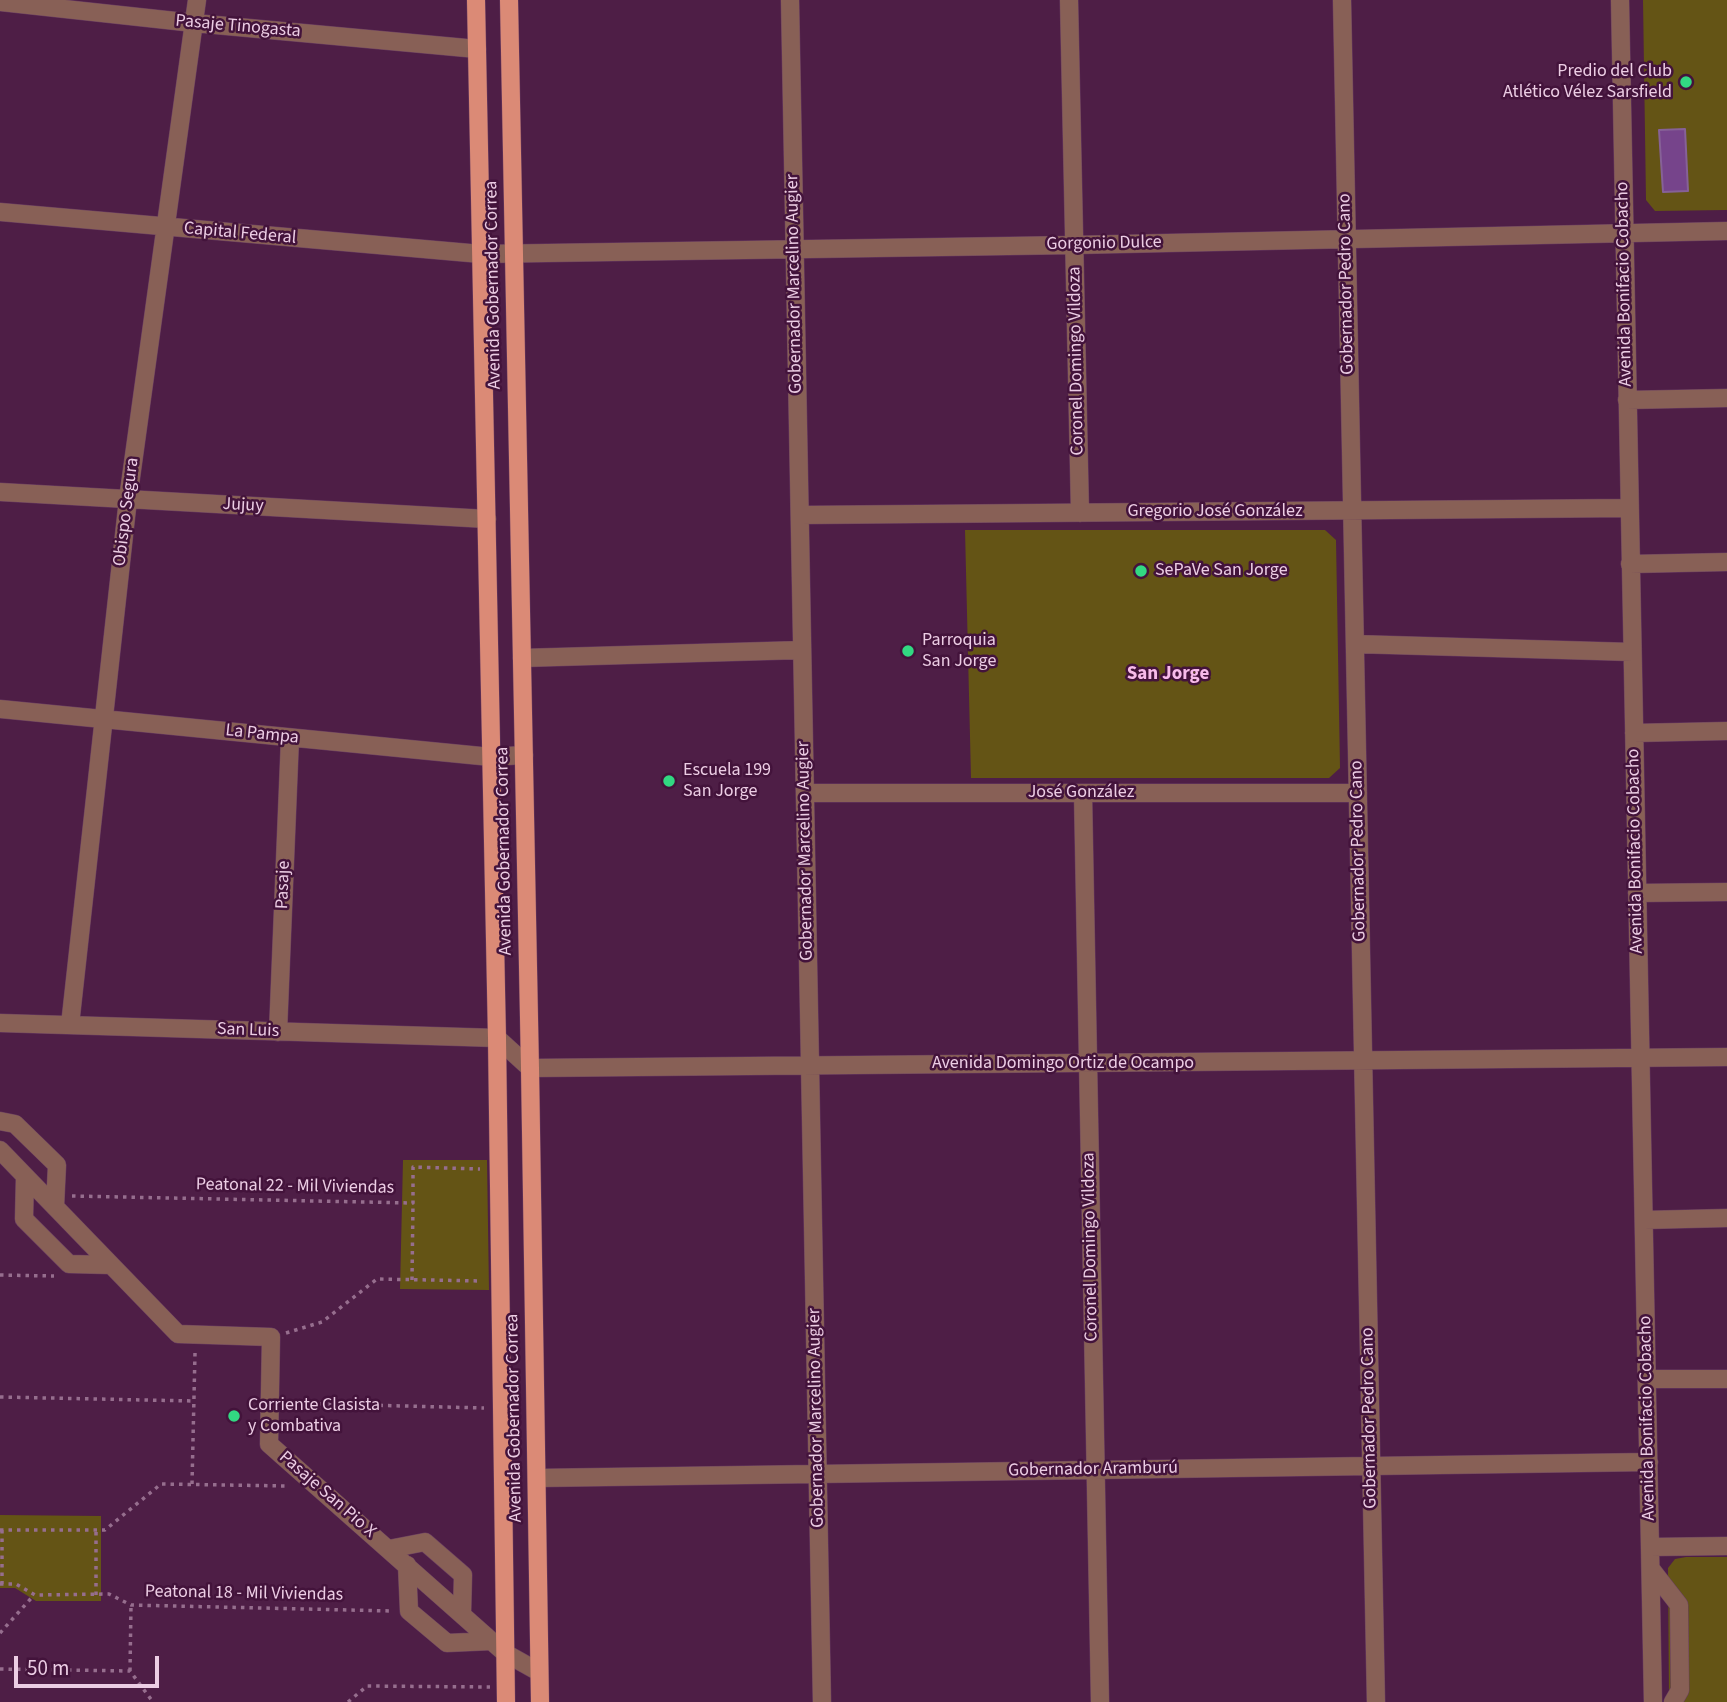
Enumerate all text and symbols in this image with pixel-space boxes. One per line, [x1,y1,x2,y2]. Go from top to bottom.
street label: Pasaje Tinogasta [175,11,301,43]
place label: Predio del Club Atlético Vélez Sarsfield [1503,61,1672,104]
marker: Predio del Club Atlético Vélez Sarsfield [1678,74,1694,90]
street label: Gobernador Marcelino Augier [782,174,808,394]
street label: Avenida Gobernador Correa [481,181,507,389]
street label: Avenida Bonifacio Cobacho [1612,181,1638,387]
street label: Gobernador Pedro Cano [1335,193,1359,375]
street label: Capital Federal [183,218,297,250]
street label: Gorgonio Dulce [1046,232,1162,256]
street label: Coronel Domingo Vildoza [1065,266,1089,456]
street label: Obispo Segura [110,456,144,568]
street label: Jujuy [222,494,264,518]
street label: Gregorio José González [1127,501,1303,523]
place label: SePaVe San Jorge [1155,560,1288,582]
marker: SePaVe San Jorge [1133,563,1149,579]
place label: Parroquia San Jorge [922,630,996,672]
marker: Parroquia San Jorge [900,643,916,659]
district label: San Jorge [1127,664,1209,686]
street label: La Pampa [224,720,300,750]
street label: Gobernador Marcelino Augier [793,741,819,961]
street label: Avenida Gobernador Correa [492,747,518,955]
street label: Avenida Bonifacio Cobacho [1623,748,1649,954]
place label: Escuela 199 San Jorge [683,760,771,802]
street label: Gobernador Pedro Cano [1347,760,1371,942]
marker: Escuela 199 San Jorge [661,773,677,789]
street label: José González [1028,782,1134,804]
street label: Pasaje [272,860,296,910]
street label: San Luis [216,1019,280,1043]
street label: Avenida Domingo Ortiz de Ocampo [932,1053,1194,1075]
street label: Coronel Domingo Vildoza [1079,1152,1103,1342]
street label: Peatonal 22 - Mil Viviendas [196,1174,394,1200]
street label: Gobernador Marcelino Augier [804,1308,830,1528]
street label: Avenida Gobernador Correa [502,1314,528,1522]
street label: Avenida Bonifacio Cobacho [1635,1315,1661,1521]
street label: Gobernador Pedro Cano [1358,1327,1382,1509]
place label: Corriente Clasista y Combativa [248,1395,380,1438]
marker: Corriente Clasista y Combativa [226,1408,242,1424]
street label: Pasaje San Pio X [274,1447,380,1543]
street label: Gobernador Aramburú [1008,1458,1178,1482]
street label: Peatonal 18 - Mil Viviendas [145,1581,343,1607]
scale bar [18,1642,163,1686]
text: 50 m [27,1653,69,1683]

